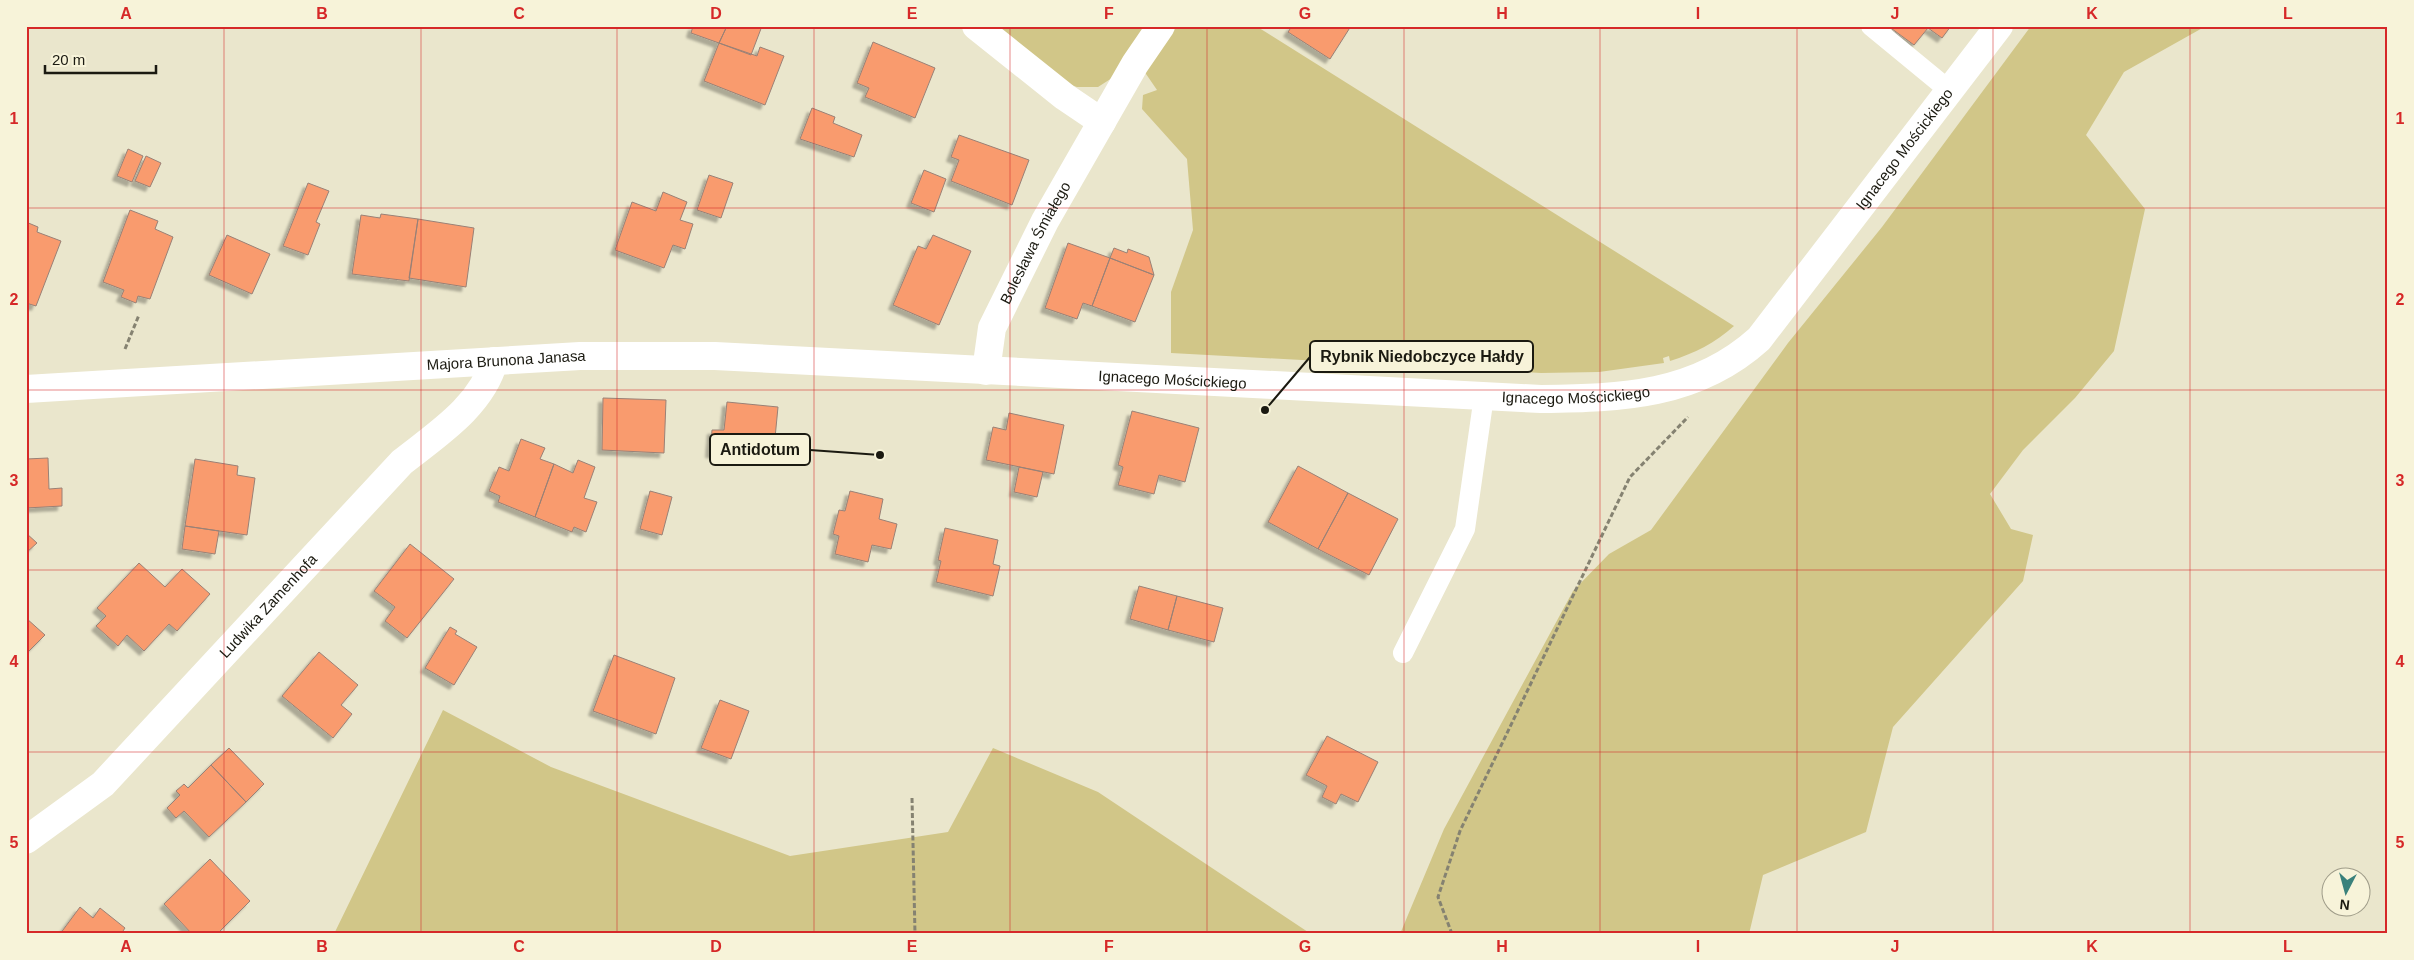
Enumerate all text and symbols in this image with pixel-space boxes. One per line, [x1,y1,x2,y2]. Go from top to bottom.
text: A [120,5,132,22]
text: B [316,5,328,22]
text: C [513,5,525,22]
text: D [710,5,722,22]
text: E [907,5,918,22]
text: F [1104,5,1114,22]
text: G [1299,5,1311,22]
text: H [1496,5,1508,22]
text: I [1696,5,1700,22]
text: J [1891,5,1899,22]
text: K [2086,5,2098,22]
text: L [2283,5,2293,22]
scale bar [45,42,156,74]
text: 20 m [52,51,85,68]
street label: Ignacego Mościckiego [1852,85,1956,213]
text: 1 [10,110,19,127]
text: 1 [2396,110,2405,127]
street label: Bolesława Śmiałego [996,179,1074,306]
text: 2 [10,291,19,308]
text: 2 [2396,291,2405,308]
callout: Rybnik Niedobczyce Hałdy [1310,341,1533,372]
street label: Majora Brunona Janasa [426,347,586,373]
text: Rybnik Niedobczyce Hałdy [1320,348,1524,365]
street label: Ignacego Mościckiego [1098,367,1247,392]
street label: Ignacego Mościckiego [1501,382,1651,407]
callout: Antidotum [710,434,810,465]
text: Antidotum [720,441,800,458]
text: 3 [10,472,19,489]
text: 3 [2396,472,2405,489]
street label: Ludwika Zamenhofa [216,550,320,661]
text: 4 [10,653,19,670]
text: 4 [2396,653,2405,670]
text: 5 [10,834,19,851]
text: 5 [2396,834,2405,851]
north arrow [2322,868,2372,918]
text: N [2339,896,2351,913]
text: A [120,938,132,955]
text: B [316,938,328,955]
text: C [513,938,525,955]
text: D [710,938,722,955]
text: E [907,938,918,955]
text: F [1104,938,1114,955]
text: G [1299,938,1311,955]
text: H [1496,938,1508,955]
text: I [1696,938,1700,955]
text: J [1891,938,1899,955]
text: K [2086,938,2098,955]
text: L [2283,938,2293,955]

